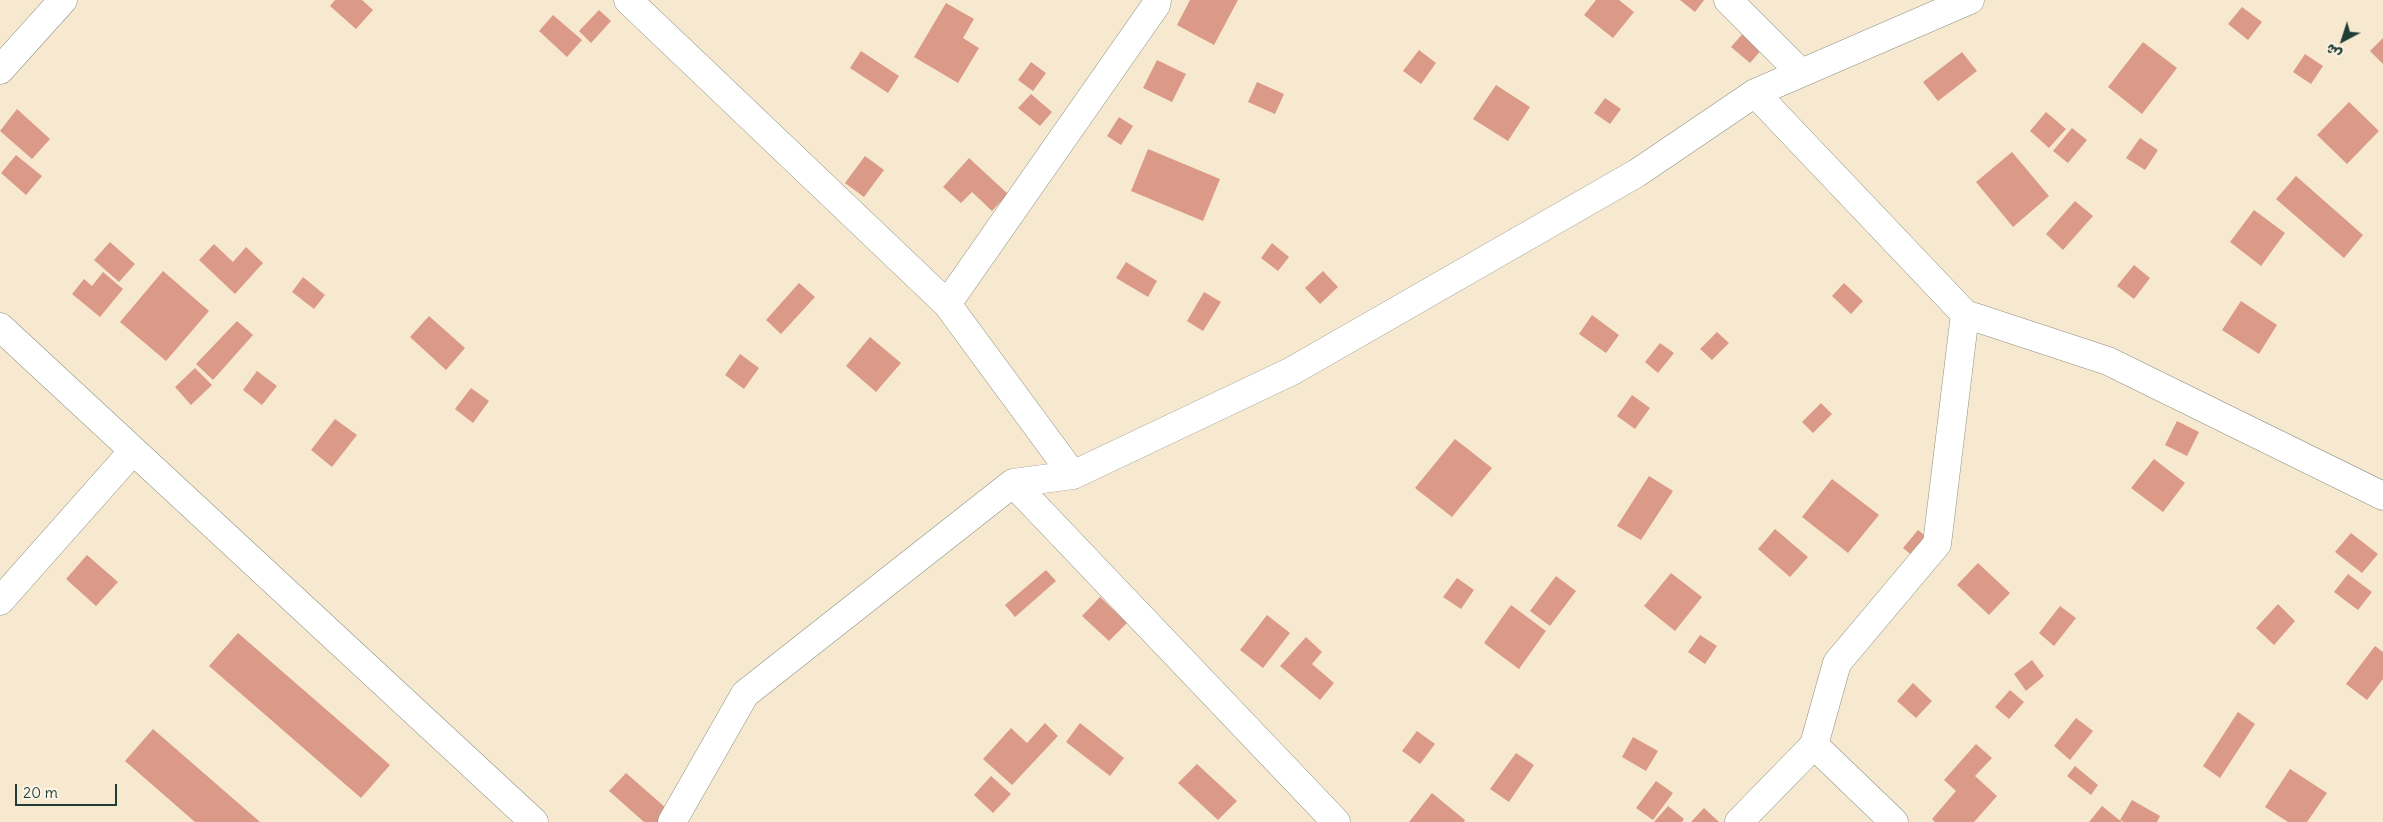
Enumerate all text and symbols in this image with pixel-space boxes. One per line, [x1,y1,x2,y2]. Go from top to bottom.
north arrow [2318,15,2368,65]
text: ش [2322,40,2345,63]
scale bar [18,774,120,806]
text: 20 m [23,783,58,802]

